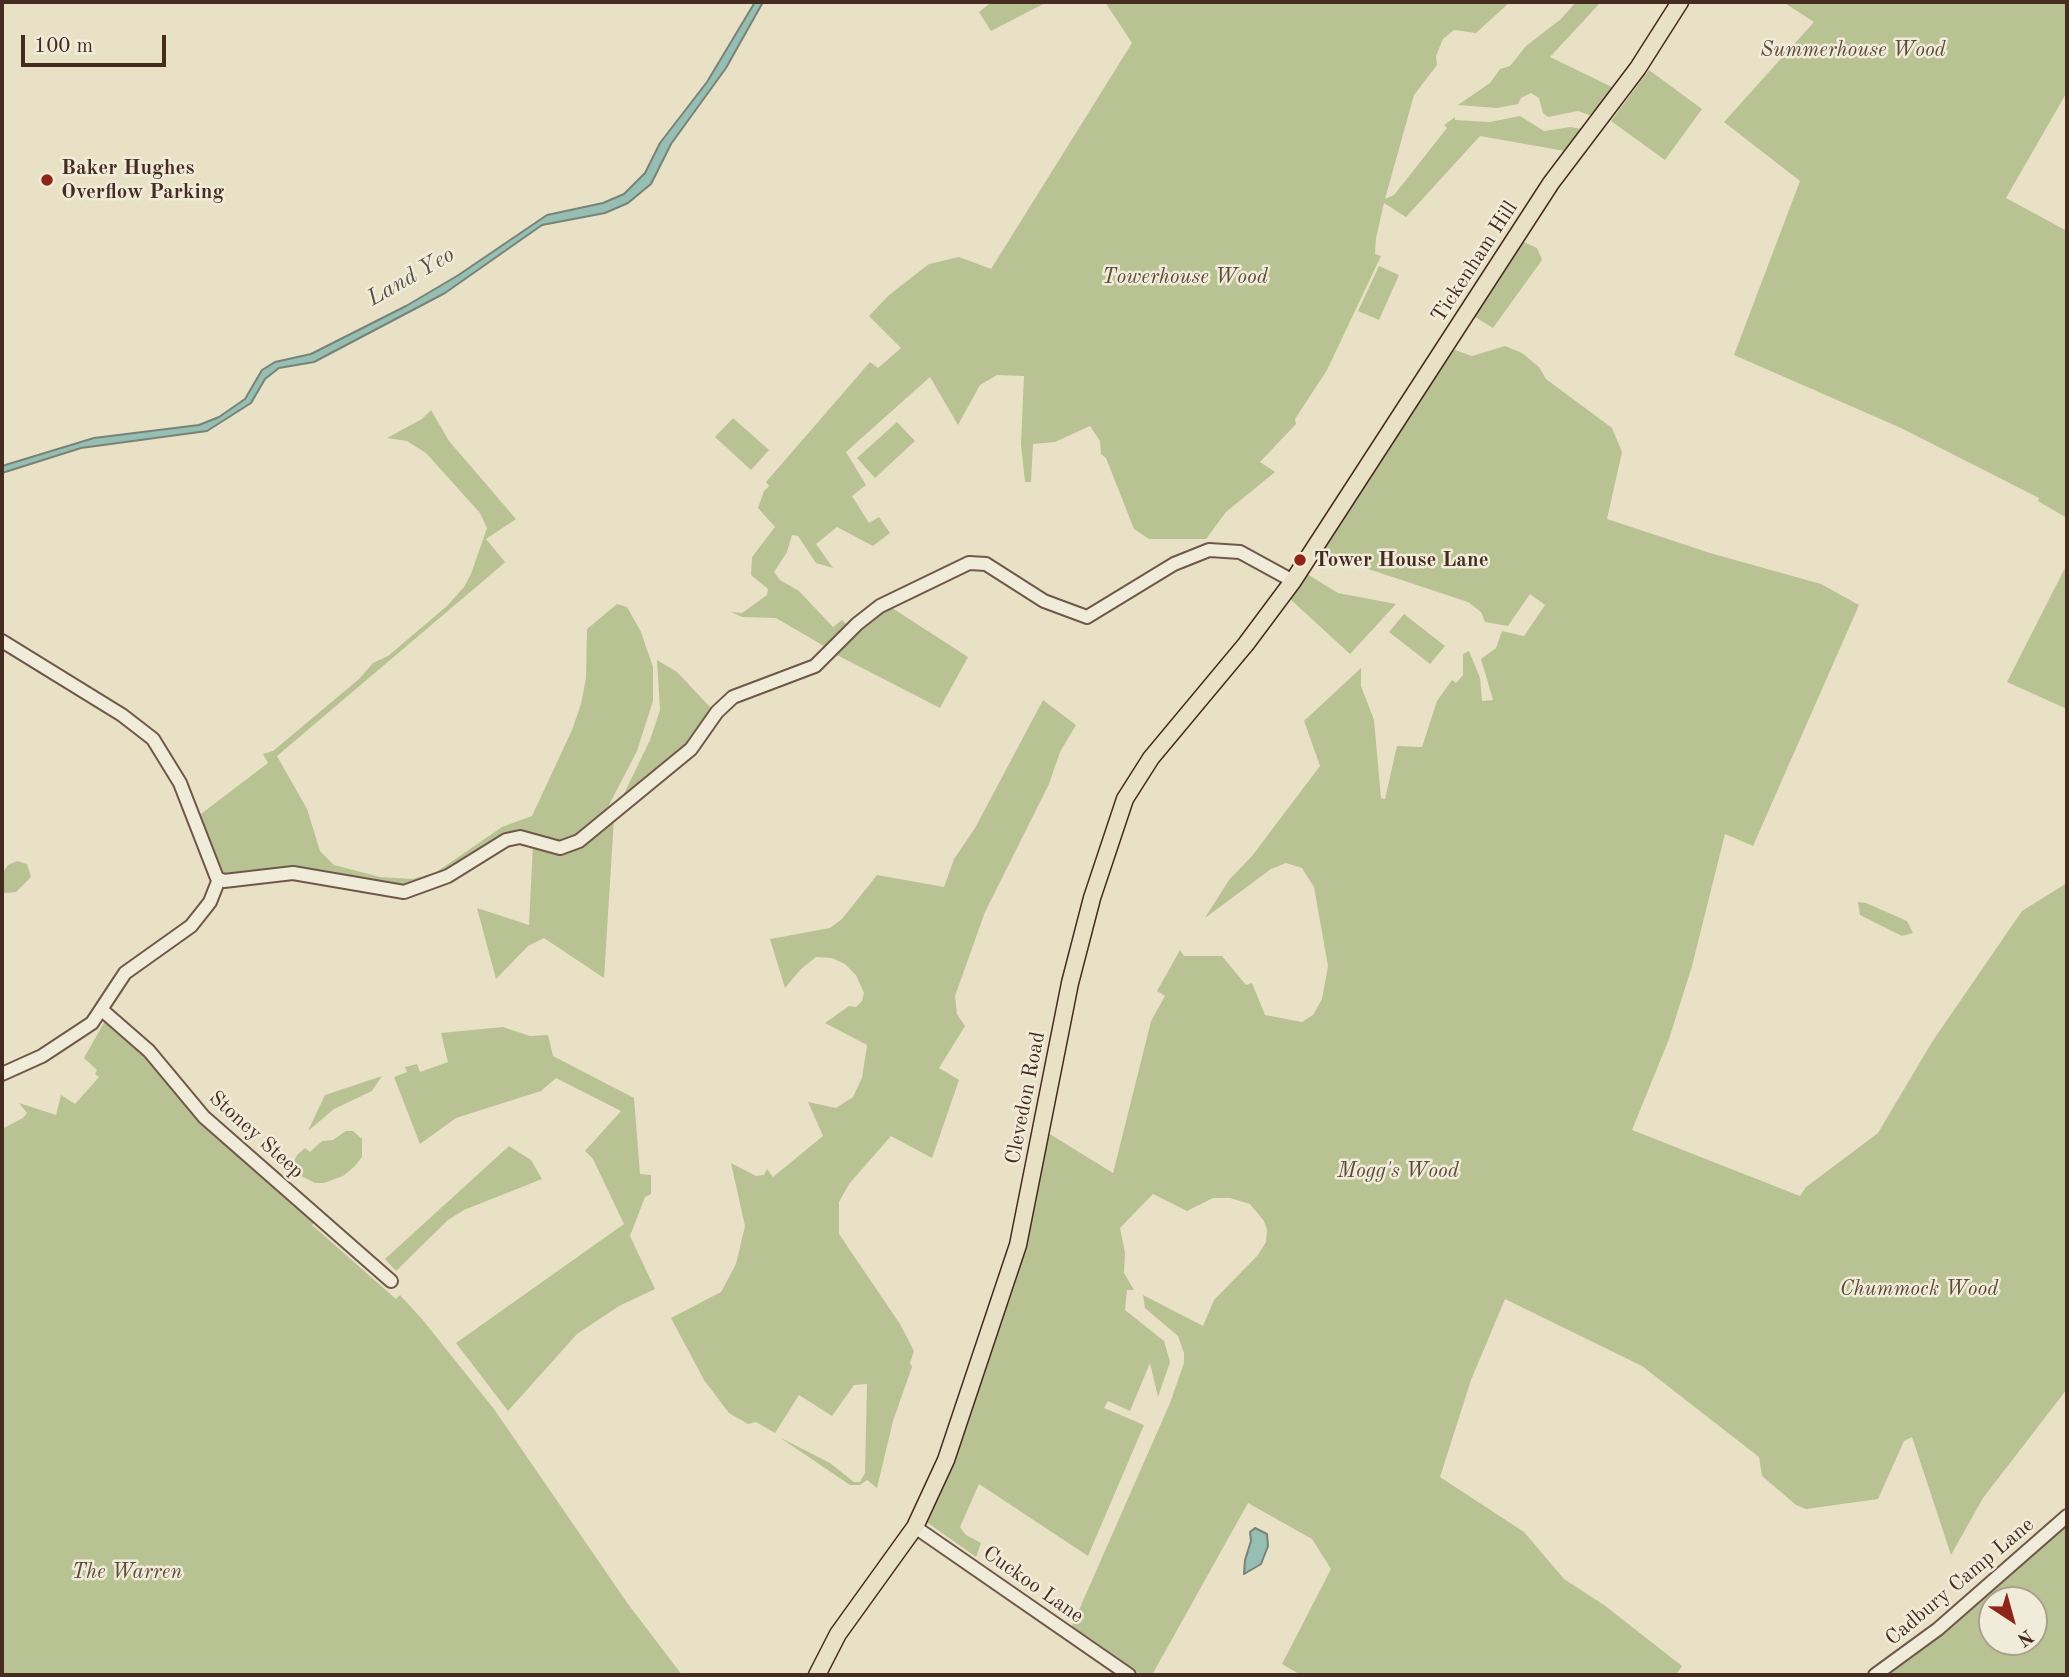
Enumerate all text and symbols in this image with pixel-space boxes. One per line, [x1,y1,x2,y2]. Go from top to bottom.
scale bar [24,21,170,65]
text: 100 m [34,36,93,57]
park label: Summerhouse Wood [1760,37,1946,63]
place label: Baker Hughes Overflow Parking [61,155,224,205]
marker: Baker Hughes Overflow Parking [39,172,55,188]
street label: Tickenham Hill [1426,197,1524,327]
water label: Land Yeo [362,241,460,313]
park label: Towerhouse Wood [1102,264,1268,290]
place label: Tower House Lane [1314,547,1489,573]
marker: Tower House Lane [1292,552,1308,568]
street label: Clevedon Road [1001,1030,1051,1166]
street label: Stoney Steep [203,1086,309,1184]
park label: Mogg's Wood [1337,1158,1459,1184]
park label: Chummock Wood [1840,1276,1998,1302]
street label: Cadbury Camp Lane [1881,1512,2039,1652]
street label: Cuckoo Lane [978,1541,1088,1629]
park label: The Warren [72,1559,182,1585]
north arrow [1978,1586,2048,1656]
text: N [2013,1625,2036,1649]

